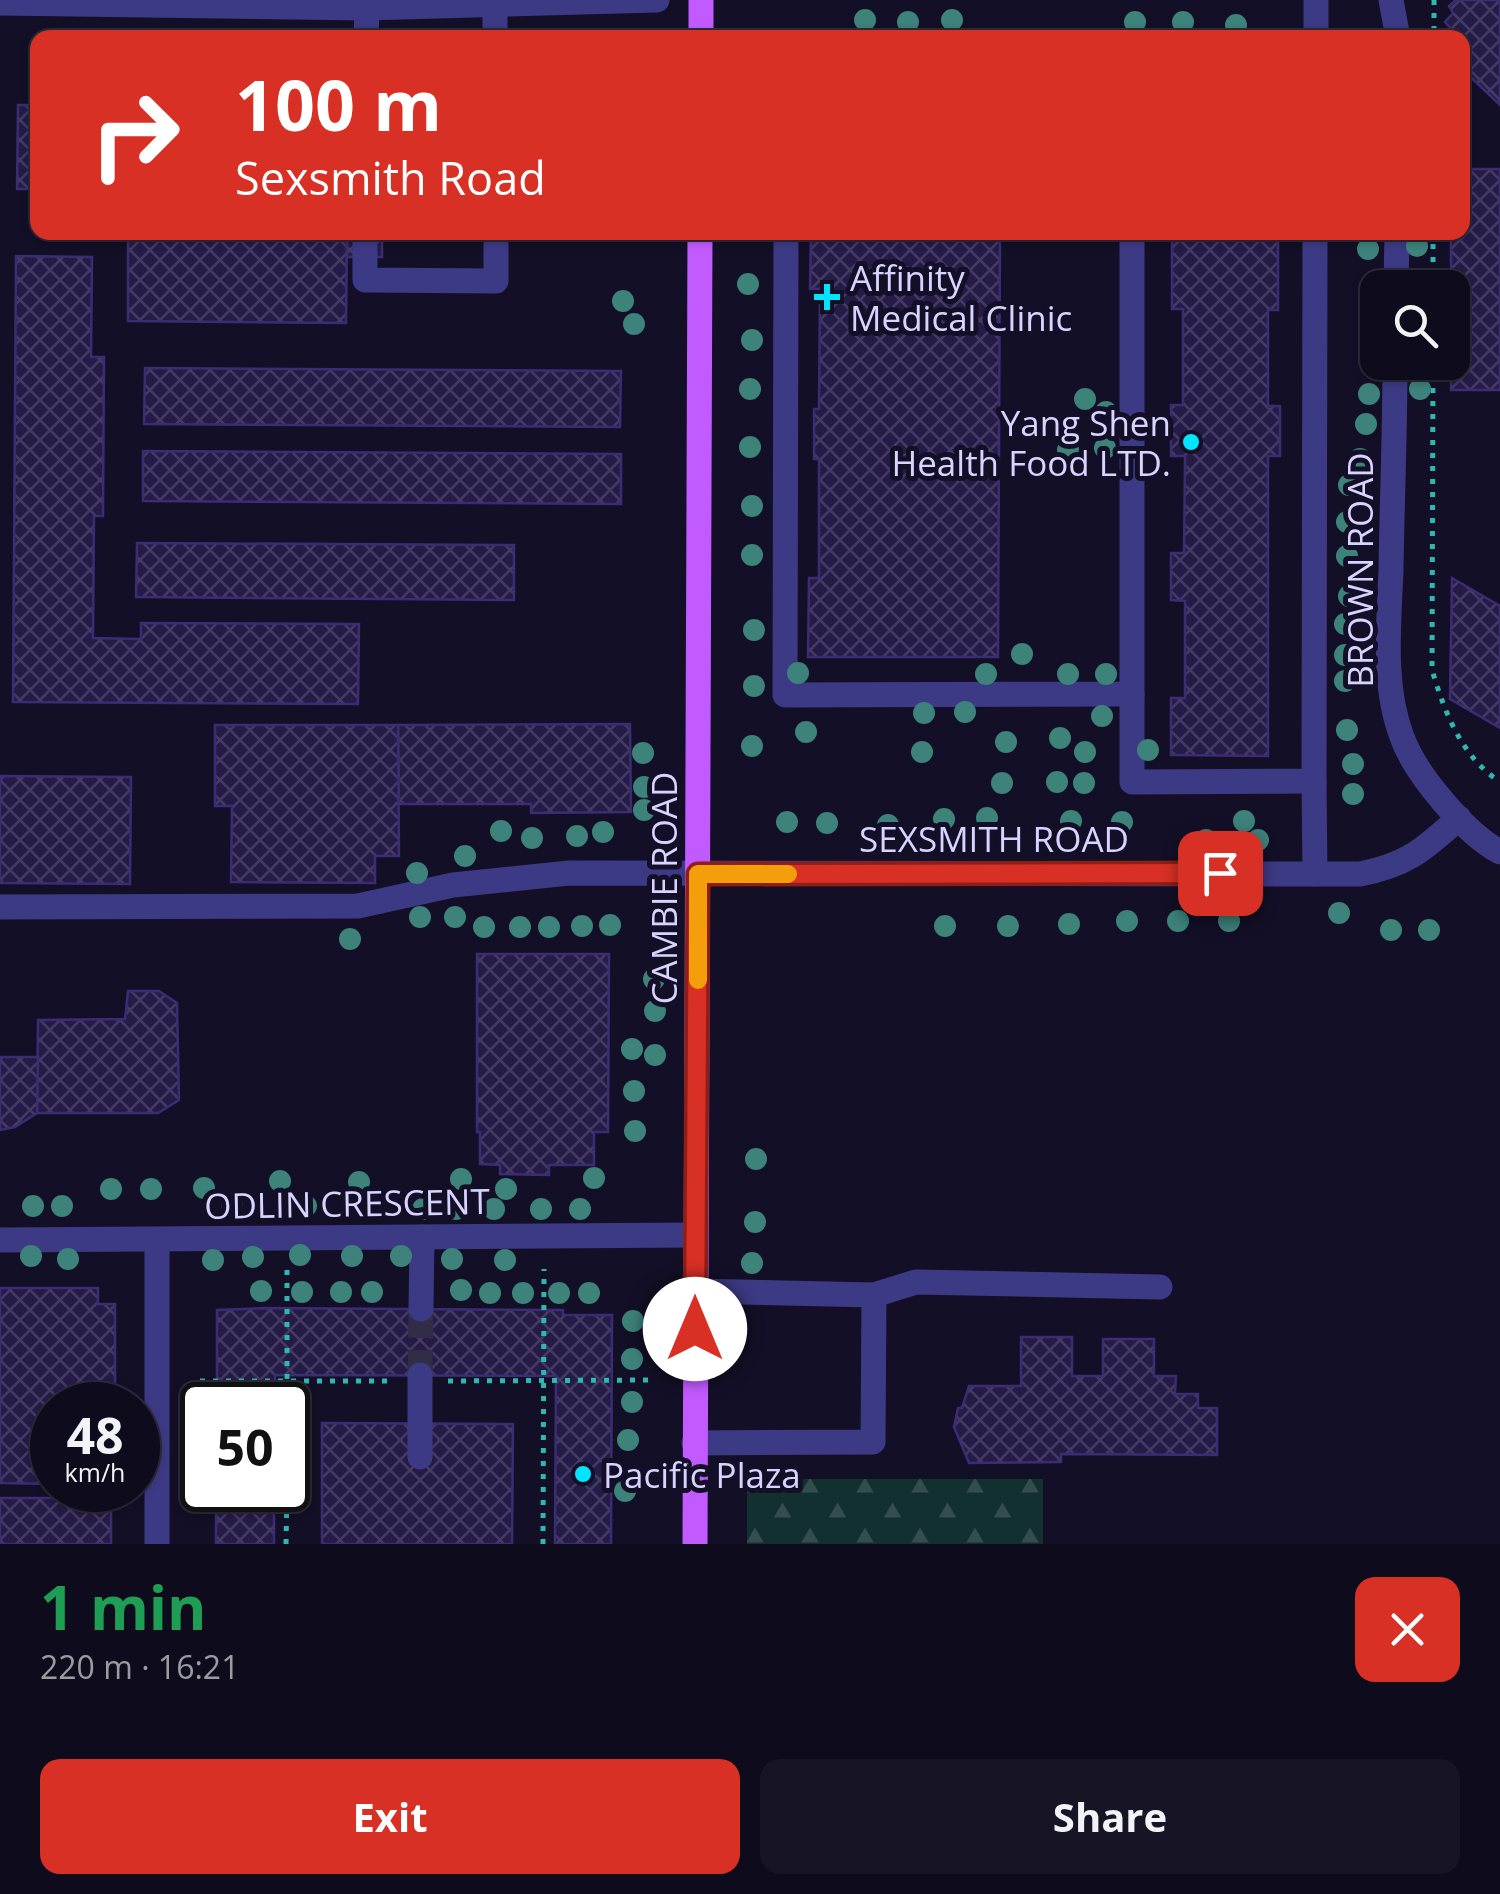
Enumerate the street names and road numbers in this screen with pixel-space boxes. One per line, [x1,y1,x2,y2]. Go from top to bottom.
street label: BROWN ROAD [1336,452,1383,688]
street label: CAMBIE ROAD [640,772,687,1004]
street label: SEXSMITH ROAD [859,815,1129,862]
street label: ODLIN CRESCENT [204,1177,490,1229]

